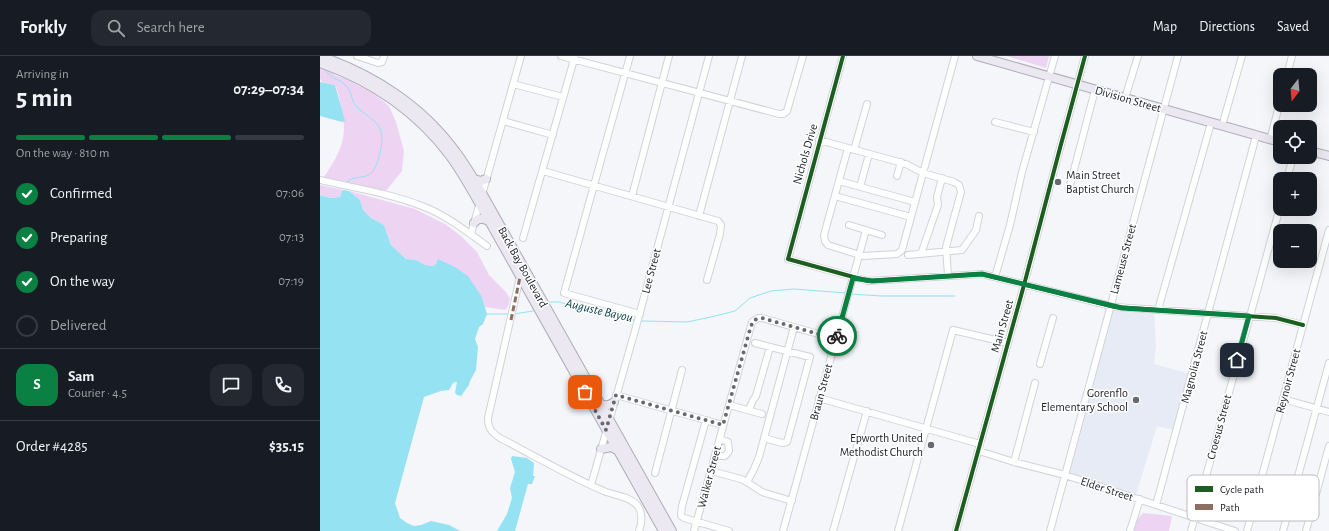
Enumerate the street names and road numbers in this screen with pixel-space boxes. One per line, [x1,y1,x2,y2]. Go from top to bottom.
street label: Division Street [1094,84,1163,114]
street label: Nichols Drive [791,122,819,186]
street label: Lameuse Street [1108,223,1138,295]
street label: Back Bay Boulevard [495,225,550,310]
street label: Lee Street [639,247,663,295]
street label: Main Street [989,298,1015,354]
street label: Magnolia Street [1179,329,1209,405]
street label: Reynoir Street [1274,347,1303,415]
street label: Braun Street [808,362,834,422]
street label: Croesus Street [1205,393,1233,461]
street label: Walker Street [695,445,723,509]
street label: Elder Street [1079,475,1135,503]

